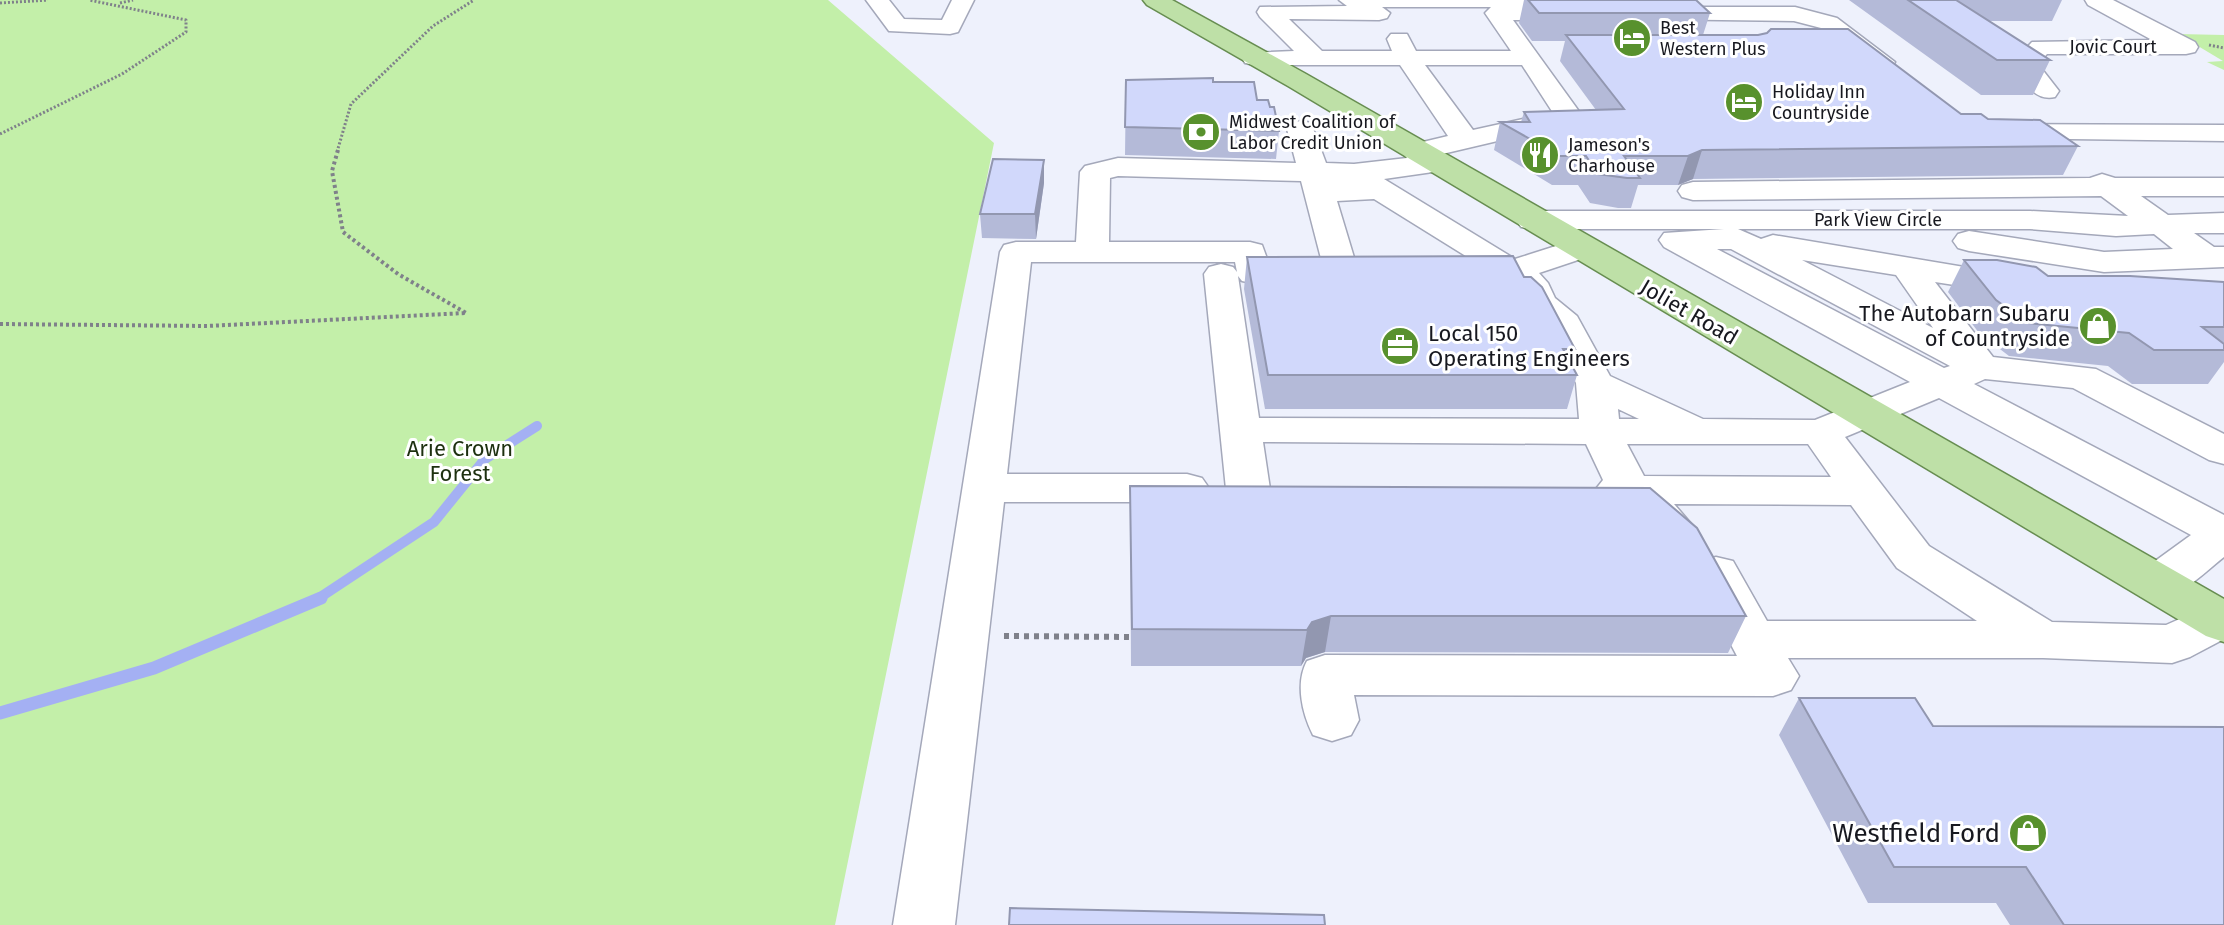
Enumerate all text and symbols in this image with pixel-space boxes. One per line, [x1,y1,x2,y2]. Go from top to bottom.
hotel icon: Best Western Plus [1611,17,1653,59]
place label: Best Western Plus [1660,17,1766,60]
street label: Jovic Court [2069,36,2157,58]
hotel icon: Holiday Inn Countryside [1723,81,1765,123]
place label: Holiday Inn Countryside [1772,81,1870,124]
bank icon: Midwest Coalition of Labor Credit Union [1180,111,1222,153]
place label: Midwest Coalition of Labor Credit Union [1229,111,1397,154]
restaurant icon: Jameson's Charhouse [1519,134,1561,176]
place label: Jameson's Charhouse [1568,134,1655,177]
street label: Park View Circle [1814,209,1942,231]
street label: Joliet Road [1635,273,1743,351]
place label: The Autobarn Subaru of Countryside [1859,300,2070,352]
shop icon: The Autobarn Subaru of Countryside [2077,305,2119,347]
place label: Local 150 Operating Engineers [1428,320,1630,372]
office icon: Local 150 Operating Engineers [1379,325,1421,367]
park label: Arie Crown Forest [407,435,513,487]
shop icon: Westfield Ford [2007,812,2049,854]
place label: Westfield Ford [1832,818,2000,849]

